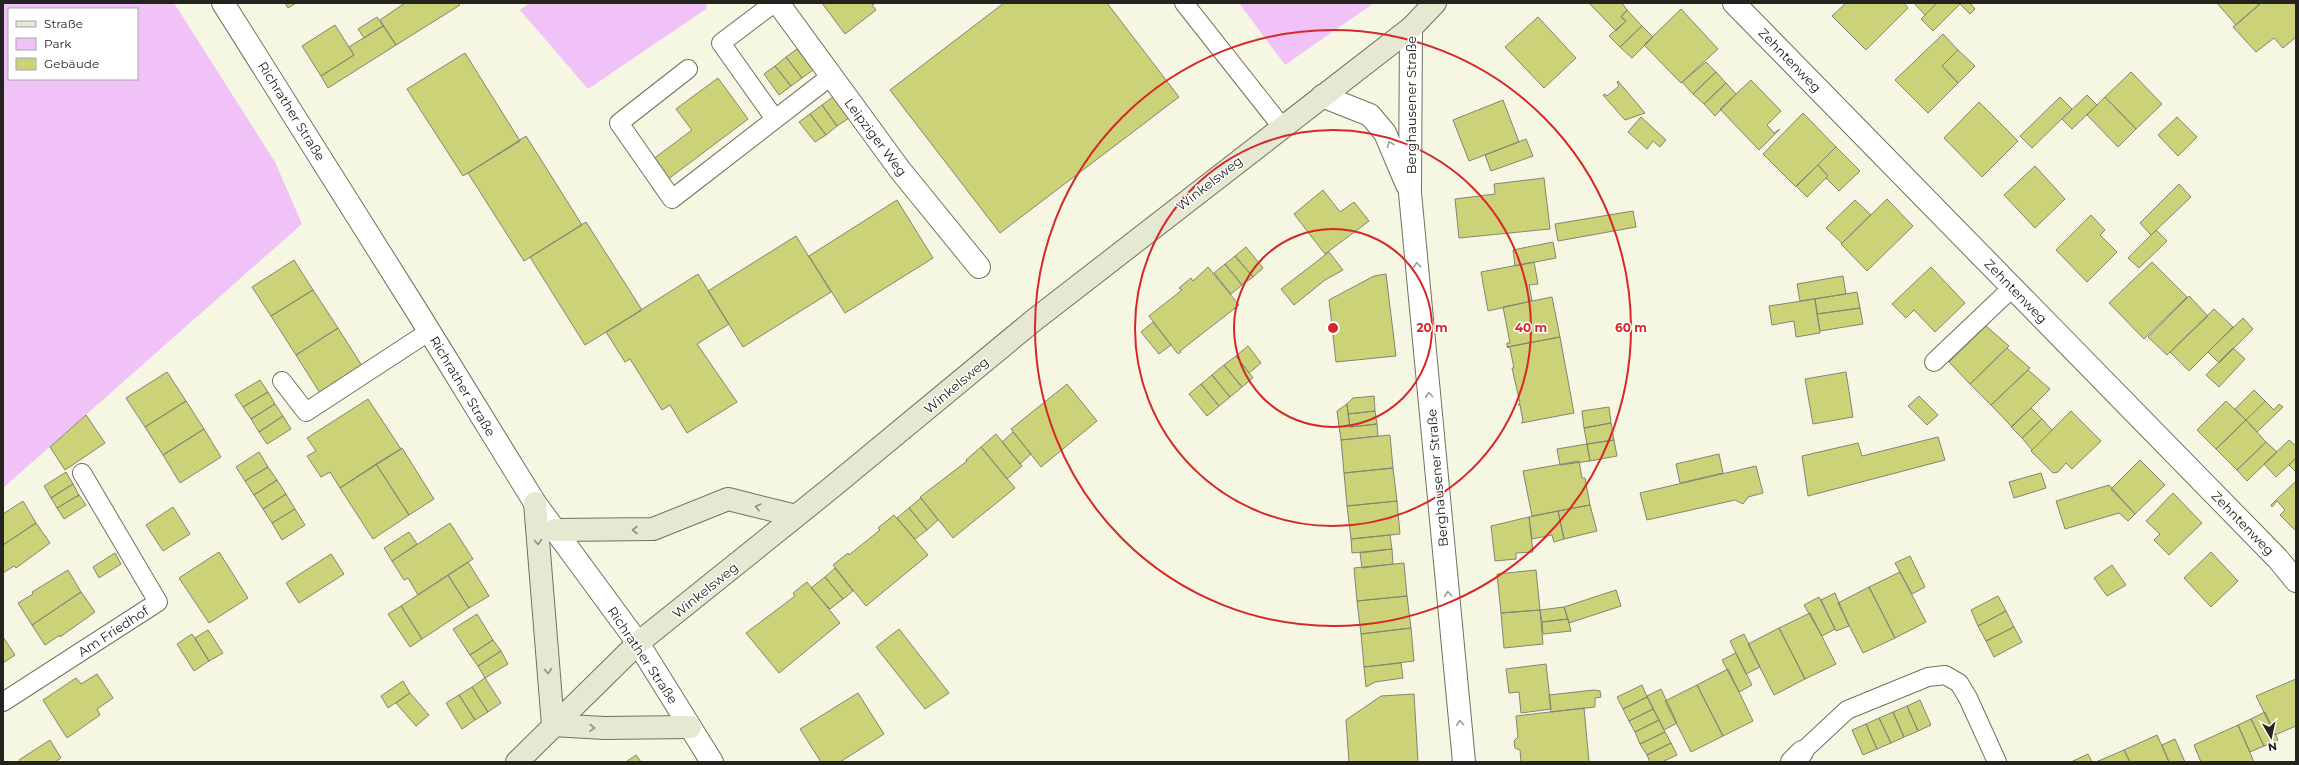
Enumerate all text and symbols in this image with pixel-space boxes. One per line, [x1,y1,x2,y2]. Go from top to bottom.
legend [8,8,138,80]
text: Straße [44,16,83,31]
street label: Zehntenweg [1755,25,1825,95]
text: Park [44,36,72,51]
street label: Berghausener Straße [1403,36,1419,174]
text: Gebäude [44,56,99,71]
street label: Richrather Straße [255,58,329,164]
street label: Leipziger Weg [841,95,911,179]
one-way arrow [1387,141,1395,148]
street label: Winkelsweg [1173,152,1245,214]
street label: Zehntenweg [1981,256,2051,326]
one-way arrow [1413,262,1422,268]
text: 20 m [1416,320,1448,335]
text: 40 m [1515,320,1547,335]
text: 60 m [1615,320,1647,335]
centre of rings [1326,321,1340,335]
street label: Richrather Straße [427,333,499,439]
street label: Winkelsweg [920,353,992,417]
one-way arrow [1425,392,1434,398]
street label: Berghausener Straße [1423,408,1451,548]
street label: Zehntenweg [2208,488,2278,558]
one-way arrow [755,503,761,511]
one-way arrow [632,526,638,534]
one-way arrow [534,539,543,545]
street label: Winkelsweg [669,559,741,621]
one-way arrow [1444,591,1453,597]
street label: Am Friedhof [75,602,152,660]
street label: Richrather Straße [605,603,682,707]
one-way arrow [544,668,553,674]
north arrow [2251,717,2291,757]
one-way arrow [1456,720,1465,726]
one-way arrow [589,723,595,732]
text: N [2267,739,2278,754]

